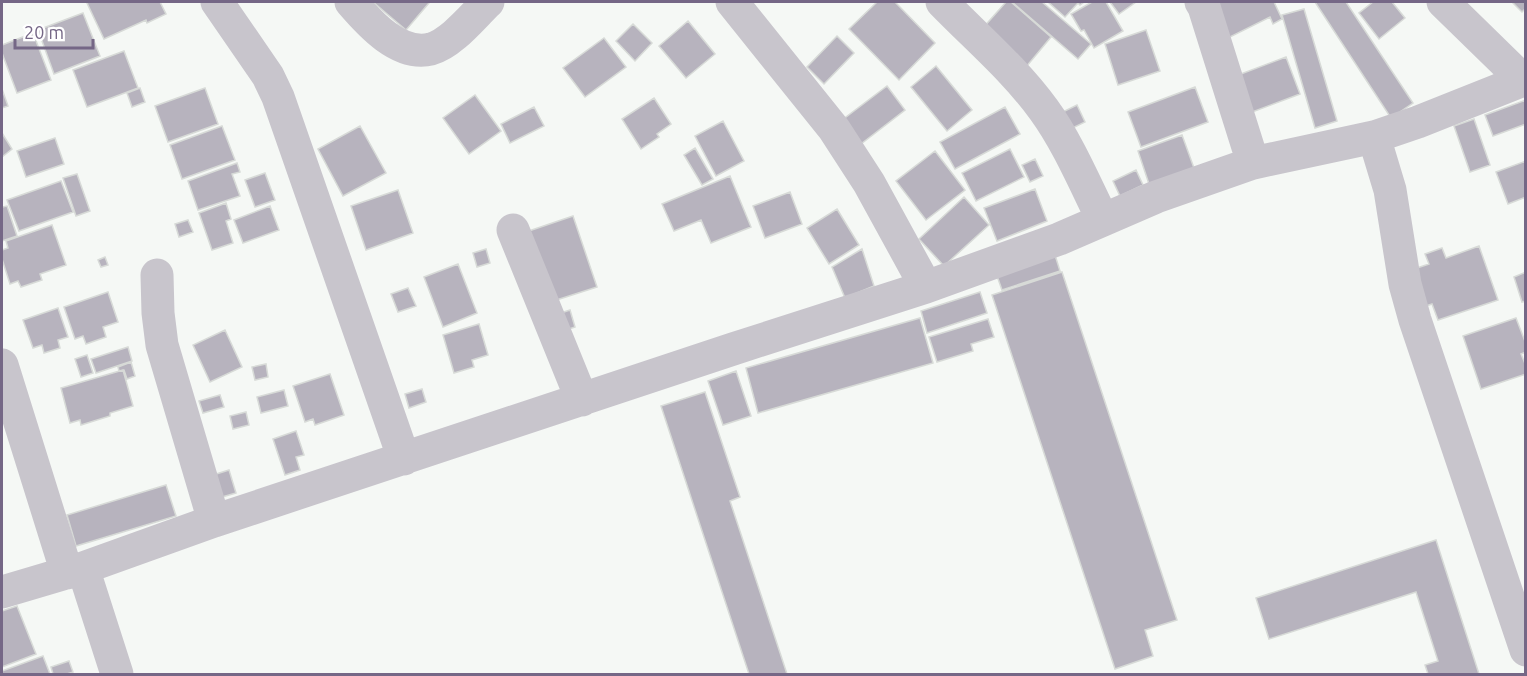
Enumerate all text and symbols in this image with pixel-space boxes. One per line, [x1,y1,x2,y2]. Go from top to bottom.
scale bar [15,12,93,50]
text: 20 m [24,22,64,42]

